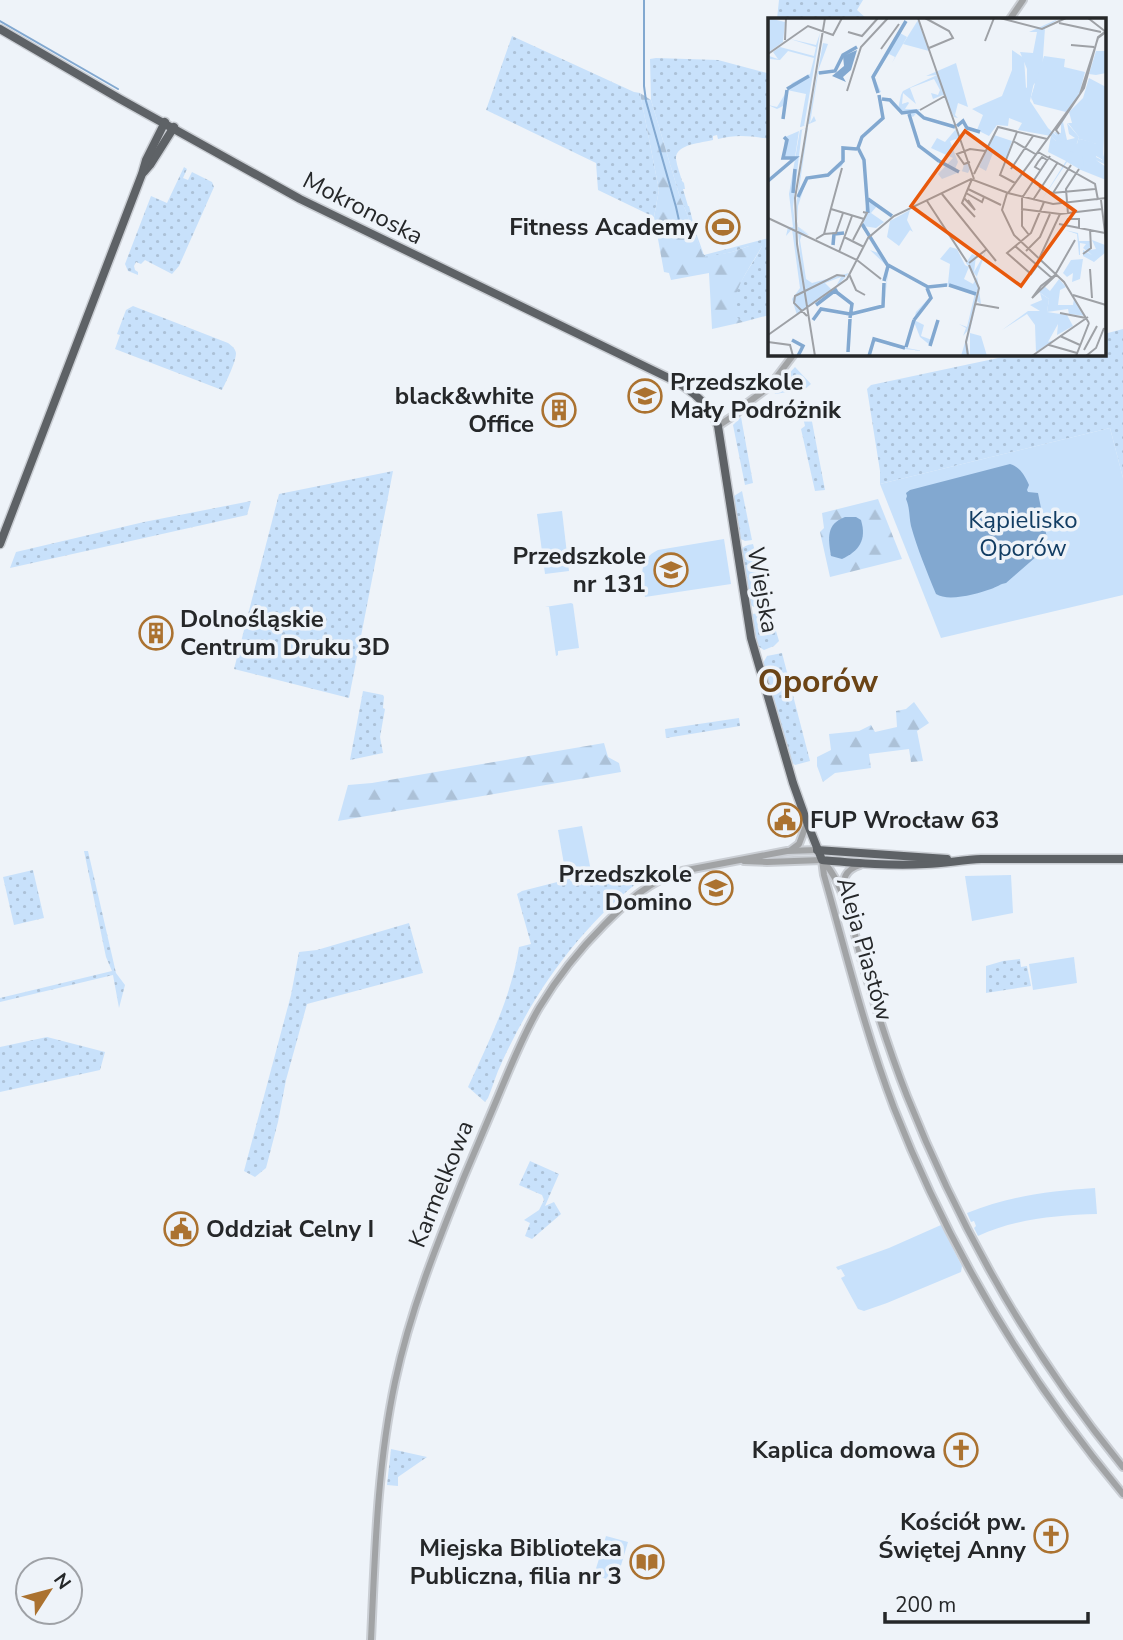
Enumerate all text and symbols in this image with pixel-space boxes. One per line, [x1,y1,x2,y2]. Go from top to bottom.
inset map [768,18,1106,355]
street label: Mokronoska [297,164,429,252]
sports icon: Fitness Academy [704,208,742,246]
place label: Fitness Academy [509,211,698,243]
place label: Przedszkole Mały Podróżnik [670,366,842,426]
school or university icon: Przedszkole Mały Podróżnik [626,377,664,415]
place label: black&white Office [395,380,534,440]
building icon: black&white Office [540,391,578,429]
park label: Kąpielisko Oporów [968,504,1078,564]
place label: Przedszkole nr 131 [513,540,646,600]
street label: Wiejska [740,545,786,635]
school or university icon: Przedszkole nr 131 [652,551,690,589]
place label: Dolnośląskie Centrum Druku 3D [180,603,390,663]
building icon: Dolnośląskie Centrum Druku 3D [137,614,175,652]
district label: Oporów [758,660,879,703]
public building icon: FUP Wrocław 63 [766,801,804,839]
place label: FUP Wrocław 63 [810,804,999,836]
place label: Przedszkole Domino [559,858,692,918]
school or university icon: Przedszkole Domino [697,869,735,907]
street label: Aleja Piastów [829,873,901,1025]
street label: Karmelkowa [401,1116,481,1252]
public building icon: Oddział Celny I [162,1210,200,1248]
place label: Oddział Celny I [206,1213,374,1245]
church icon: Kaplica domowa [942,1431,980,1469]
place label: Kaplica domowa [752,1434,936,1466]
place label: Kościół pw. Świętej Anny [878,1506,1026,1566]
church icon: Kościół pw. Świętej Anny [1032,1517,1070,1555]
place label: Miejska Biblioteka Publiczna, filia nr 3 [410,1532,622,1592]
library icon: Miejska Biblioteka Publiczna, filia nr 3 [628,1543,666,1581]
north arrow [14,1556,84,1626]
text: N [47,1568,77,1595]
scale bar [885,1580,1088,1624]
text: 200 m [895,1591,956,1619]

